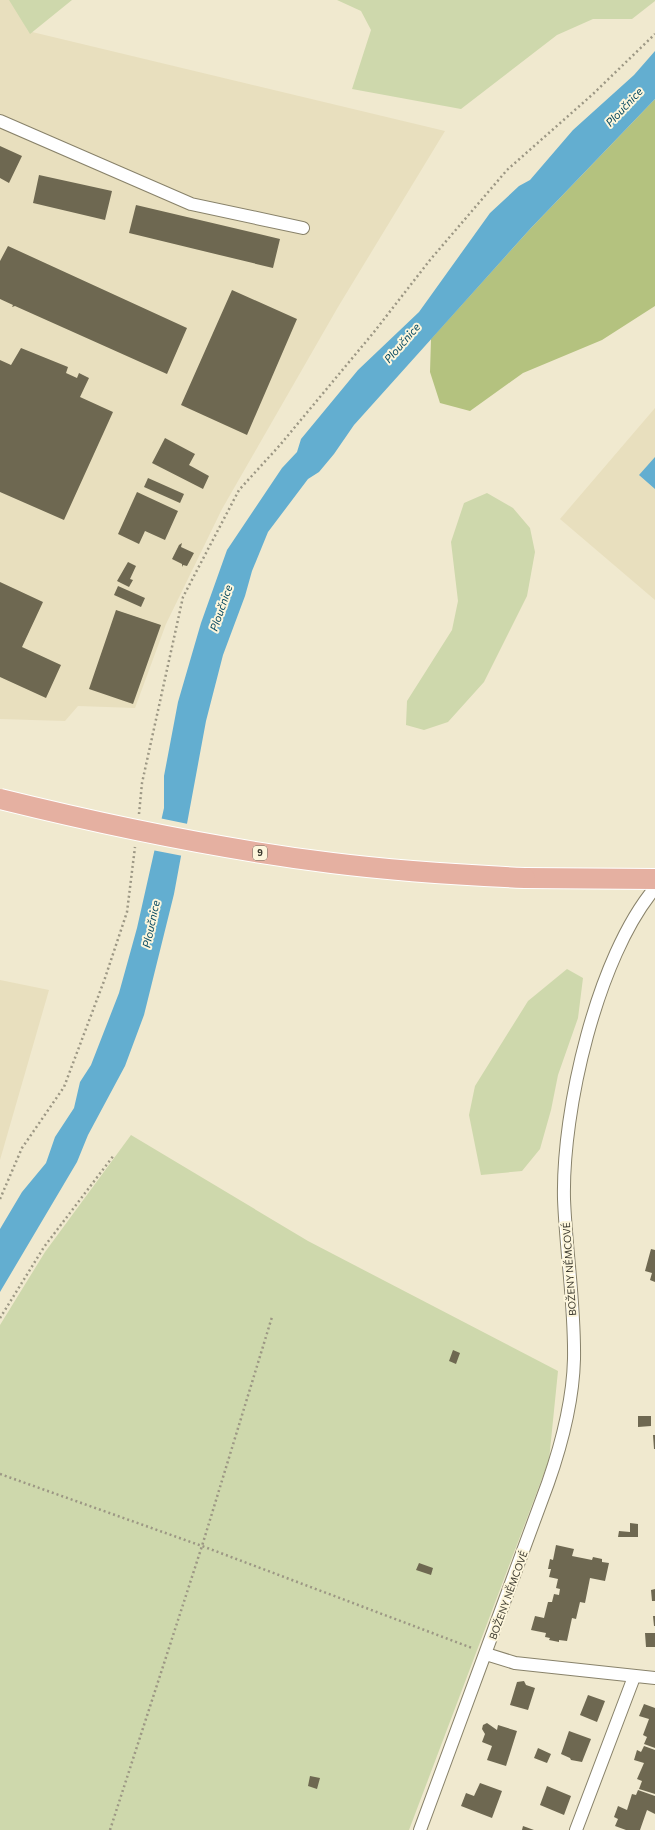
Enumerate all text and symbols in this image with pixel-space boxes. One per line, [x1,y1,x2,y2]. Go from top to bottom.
water label: Ploučnice [602,84,645,129]
water label: Ploučnice [381,320,422,365]
water label: Ploučnice [207,583,235,633]
road number: 9 [253,846,267,860]
water label: Ploučnice [139,899,162,949]
street label: BOŽENY NĚMCOVÉ [560,1222,578,1316]
street label: BOŽENY NĚMCOVÉ [486,1549,530,1641]

